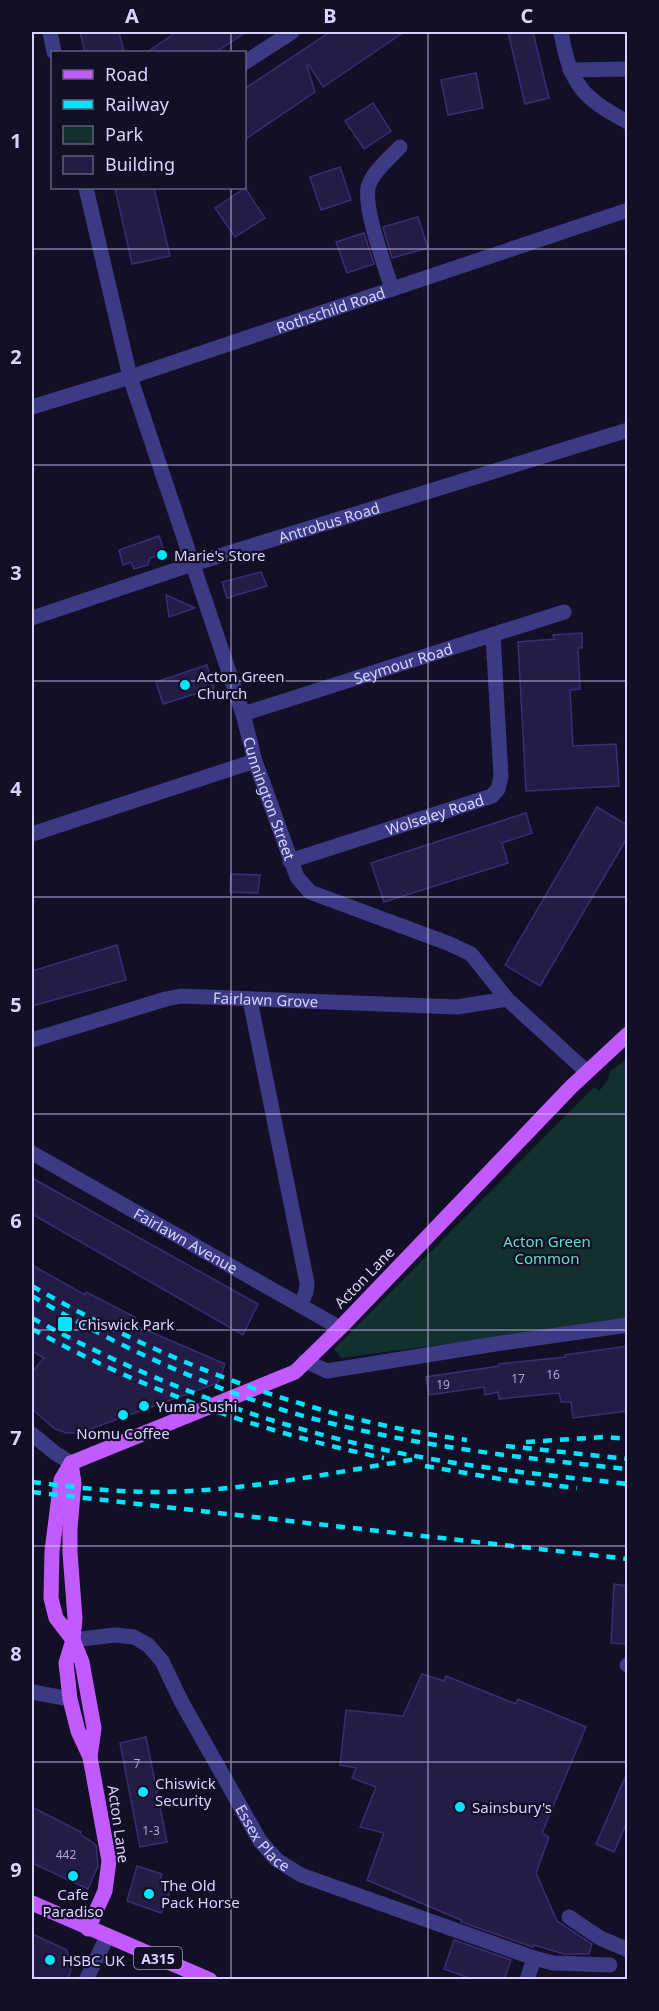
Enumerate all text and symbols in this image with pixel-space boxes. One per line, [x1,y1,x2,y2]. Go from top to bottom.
text: A [125,2,139,29]
text: B [323,2,337,29]
text: C [521,2,534,29]
legend [51,51,246,189]
text: Road [105,62,148,86]
text: Railway [105,92,170,116]
text: Park [105,122,143,146]
text: 1 [10,127,22,154]
text: Building [105,152,175,176]
street label: Rothschild Road [273,282,388,337]
text: 2 [10,343,22,370]
street label: Antrobus Road [276,497,382,547]
place label: Marie's Store [174,545,266,565]
marker: Marie's Store [155,548,169,562]
text: 3 [10,559,22,586]
street label: Seymour Road [351,638,455,688]
place label: Acton Green Church [197,666,284,703]
marker: Acton Green Church [178,678,192,692]
street label: Cunnington Street [239,735,300,863]
text: 4 [10,775,22,802]
street label: Wolseley Road [383,789,486,840]
street label: Fairlawn Grove [213,987,319,1011]
text: 5 [10,991,22,1018]
street label: Fairlawn Avenue [130,1203,241,1278]
text: 6 [10,1207,22,1234]
park label: Acton Green Common [503,1231,591,1268]
street label: Acton Lane [330,1242,398,1312]
place label: Chiswick Park [78,1314,174,1334]
marker: Chiswick Park [56,1315,74,1333]
house number: 16 [546,1366,560,1383]
house number: 17 [511,1370,525,1387]
house number: 19 [436,1376,450,1393]
place label: Yuma Sushi [156,1396,237,1416]
marker: Yuma Sushi [137,1399,151,1413]
marker: Nomu Coffee [116,1408,130,1422]
place label: Nomu Coffee [76,1423,170,1443]
text: 7 [10,1424,22,1451]
text: 8 [10,1640,22,1667]
house number: 7 [134,1755,141,1772]
place label: Chiswick Security [155,1773,216,1810]
street label: Acton Lane [104,1784,134,1864]
marker: Chiswick Security [136,1785,150,1799]
place label: Sainsbury's [472,1797,552,1817]
marker: Sainsbury's [453,1800,467,1814]
street label: Essex Place [231,1801,294,1876]
house number: 1-3 [142,1822,160,1839]
house number: 442 [56,1846,76,1863]
text: 9 [10,1856,22,1883]
marker: Cafe Paradiso [66,1869,80,1883]
place label: The Old Pack Horse [161,1875,240,1912]
place label: Cafe Paradiso [42,1884,104,1921]
marker: The Old Pack Horse [142,1887,156,1901]
road number: A315 [134,1947,182,1969]
place label: HSBC UK [62,1950,125,1970]
marker: HSBC UK [43,1953,57,1967]

